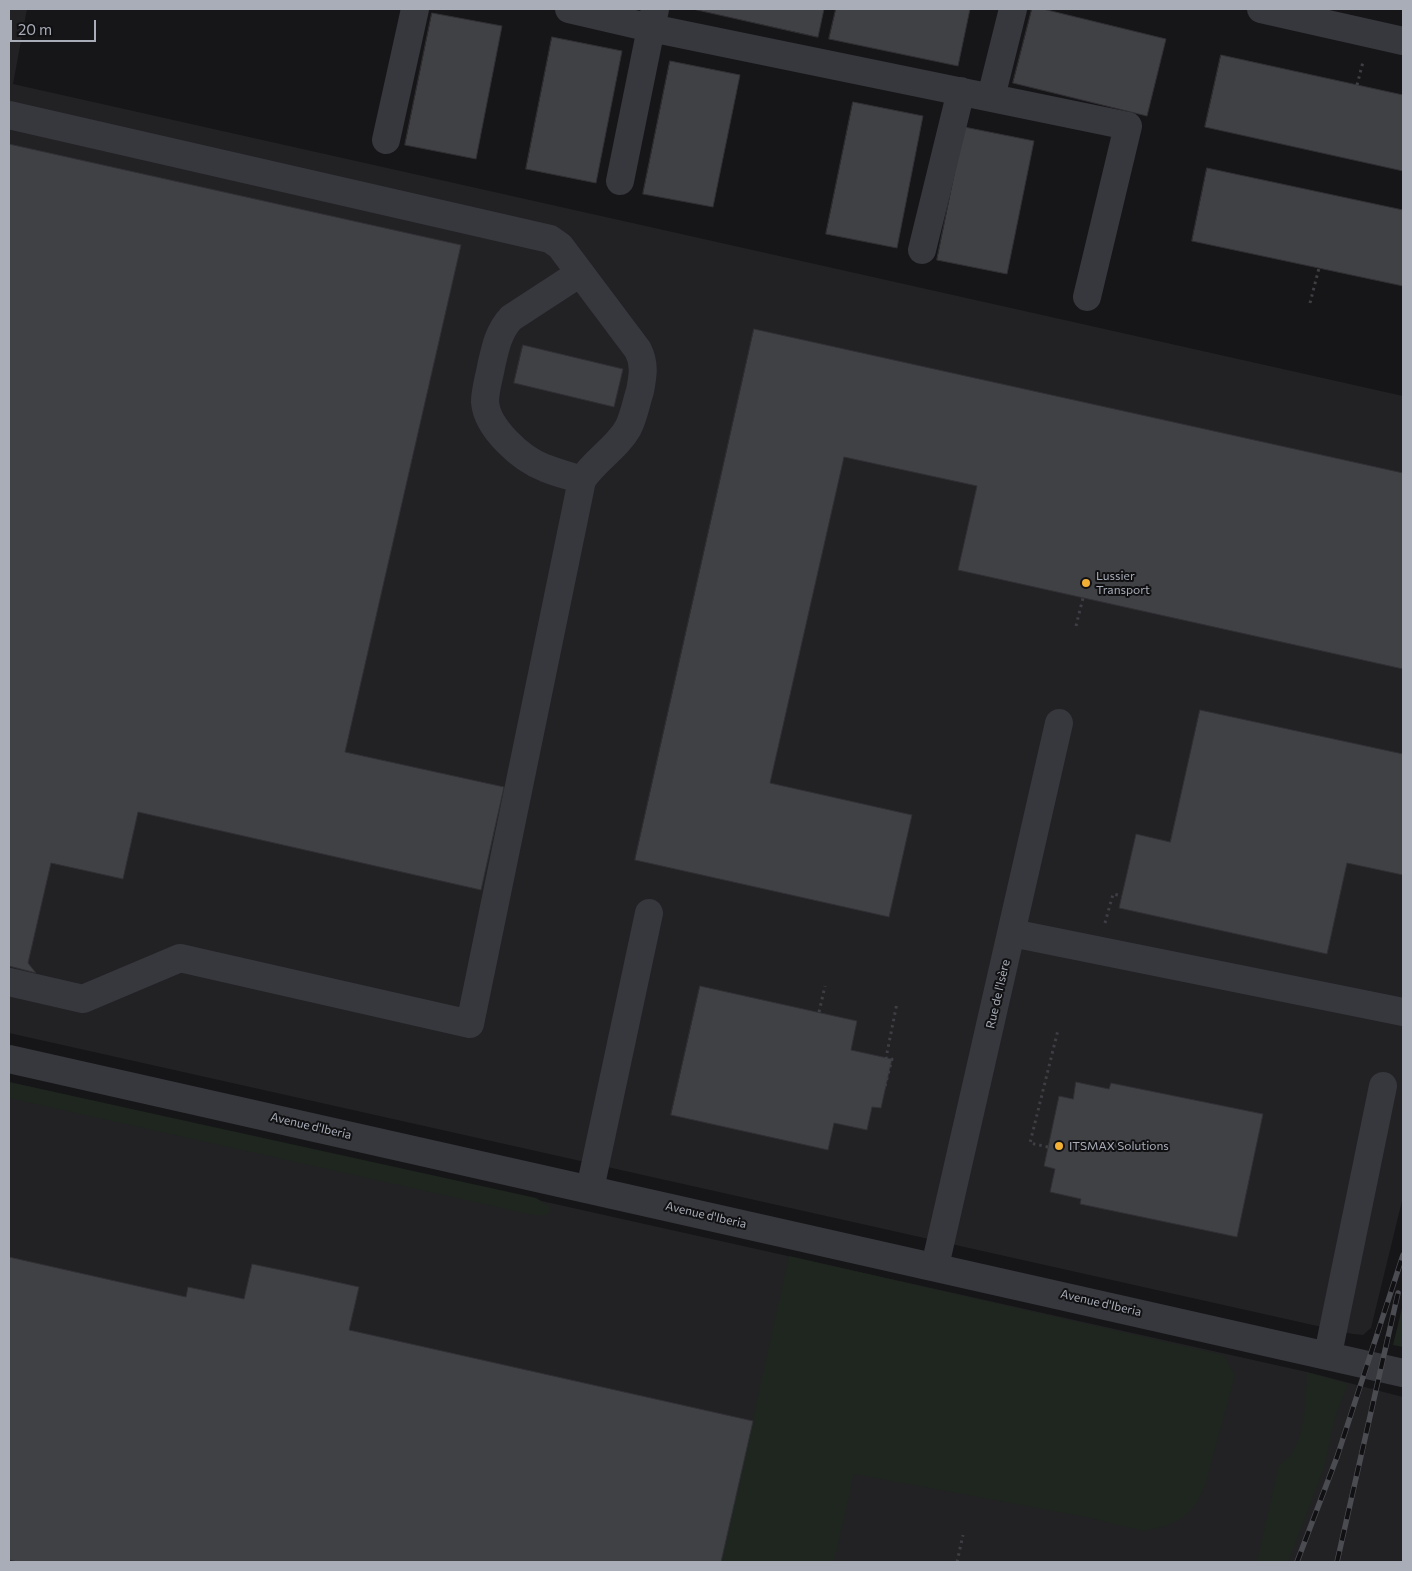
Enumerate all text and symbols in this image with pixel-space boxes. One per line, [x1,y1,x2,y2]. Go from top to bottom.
scale bar [12,10,99,42]
text: 20 m [18,20,52,38]
place label: Lussier Transport [1096,569,1150,597]
marker: Lussier Transport [1080,577,1092,589]
street label: Rue de l'Isère [983,958,1013,1030]
street label: Avenue d'Iberia [269,1110,353,1142]
place label: ITSMAX Solutions [1069,1139,1169,1153]
marker: ITSMAX Solutions [1053,1140,1065,1152]
street label: Avenue d'Iberia [664,1199,748,1231]
street label: Avenue d'Iberia [1059,1287,1143,1319]

